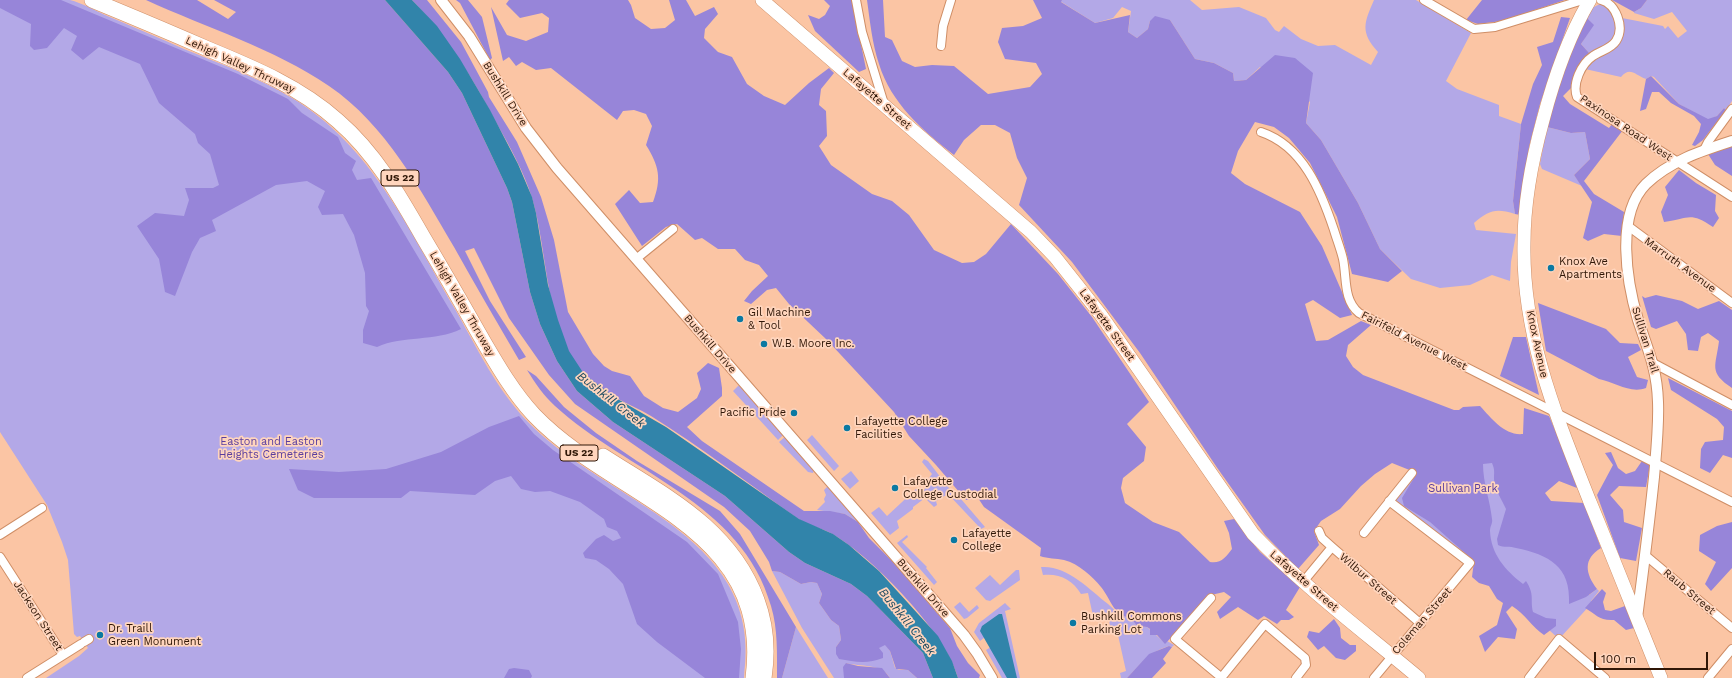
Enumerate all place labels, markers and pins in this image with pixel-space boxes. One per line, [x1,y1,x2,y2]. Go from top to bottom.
place label: Knox Ave Apartments [1559,255,1622,281]
marker: Knox Ave Apartments [1546,263,1556,273]
place label: Gil Machine & Tool [748,306,811,332]
marker: Gil Machine & Tool [735,314,745,324]
place label: W.B. Moore Inc. [772,337,855,351]
marker: W.B. Moore Inc. [759,339,769,349]
place label: Pacific Pride [719,406,786,420]
marker: Pacific Pride [789,408,799,418]
place label: Lafayette College Facilities [855,415,948,441]
marker: Lafayette College Facilities [842,423,852,433]
place label: Lafayette College Custodial [903,475,997,501]
marker: Lafayette College Custodial [890,483,900,493]
place label: Lafayette College [962,527,1011,553]
marker: Lafayette College [949,535,959,545]
place label: Bushkill Commons Parking Lot [1081,610,1182,636]
marker: Bushkill Commons Parking Lot [1068,618,1078,628]
place label: Dr. Traill Green Monument [108,622,201,648]
marker: Dr. Traill Green Monument [95,630,105,640]

